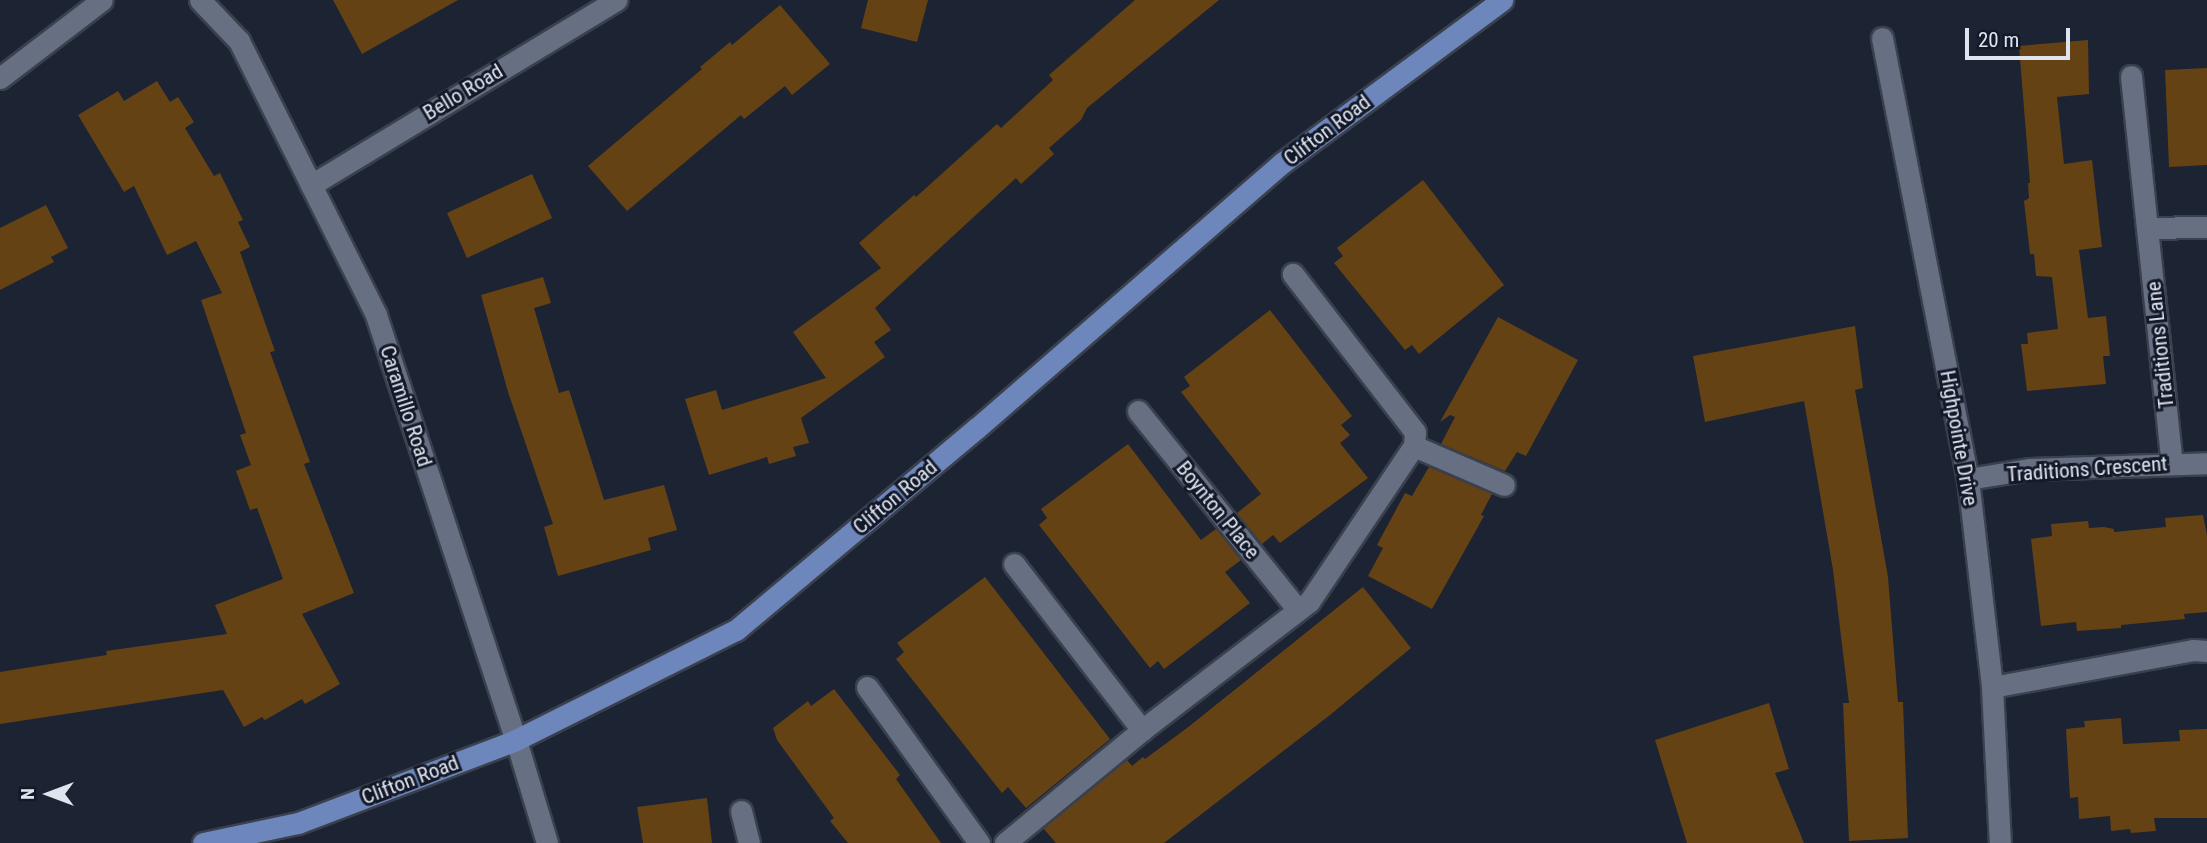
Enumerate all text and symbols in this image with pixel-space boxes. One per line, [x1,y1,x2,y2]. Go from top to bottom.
scale bar [1969,14,2074,58]
text: 20 m [1978,28,2019,52]
street label: Bello Road [419,58,507,126]
street label: Clifton Road [1279,89,1375,171]
street label: Traditions Lane [2141,280,2179,410]
street label: Caramillo Road [375,342,437,470]
street label: Highpointe Drive [1935,368,1983,508]
street label: Traditions Crescent [2006,451,2168,487]
street label: Clifton Road [848,455,942,539]
street label: Boynton Place [1171,456,1265,564]
street label: Clifton Road [358,750,462,810]
north arrow [14,759,84,829]
text: N [16,788,39,800]

